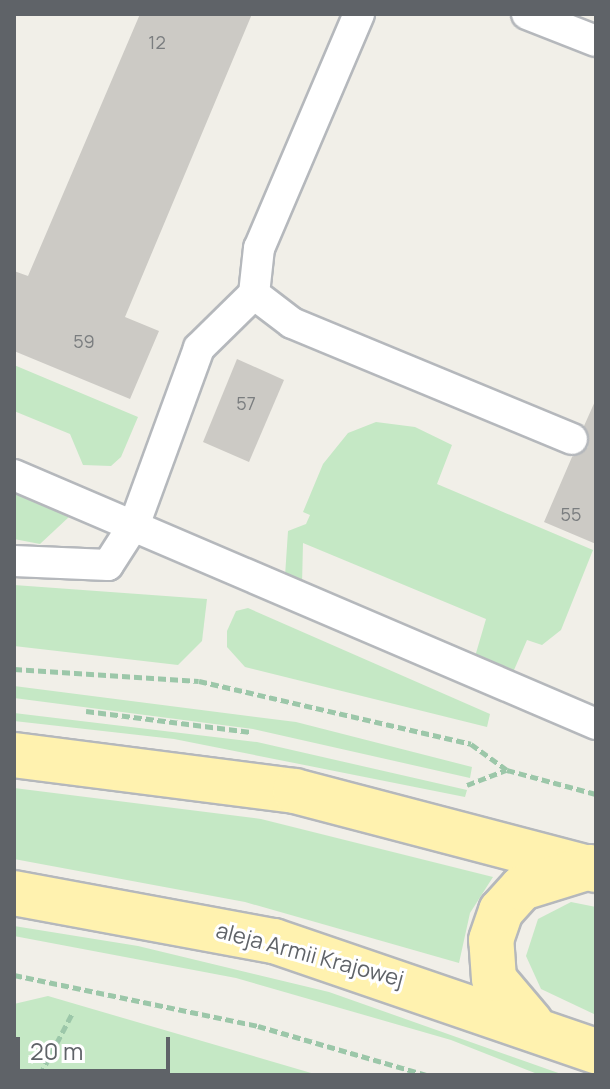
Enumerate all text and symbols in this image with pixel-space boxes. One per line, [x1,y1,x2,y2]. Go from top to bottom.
house number: 12 [148,31,166,53]
house number: 59 [73,330,95,352]
house number: 57 [236,392,256,414]
house number: 55 [561,503,581,525]
street label: aleja Armii Krajowej [213,917,407,993]
scale bar [20,1021,174,1071]
text: 20 m [30,1034,83,1067]

